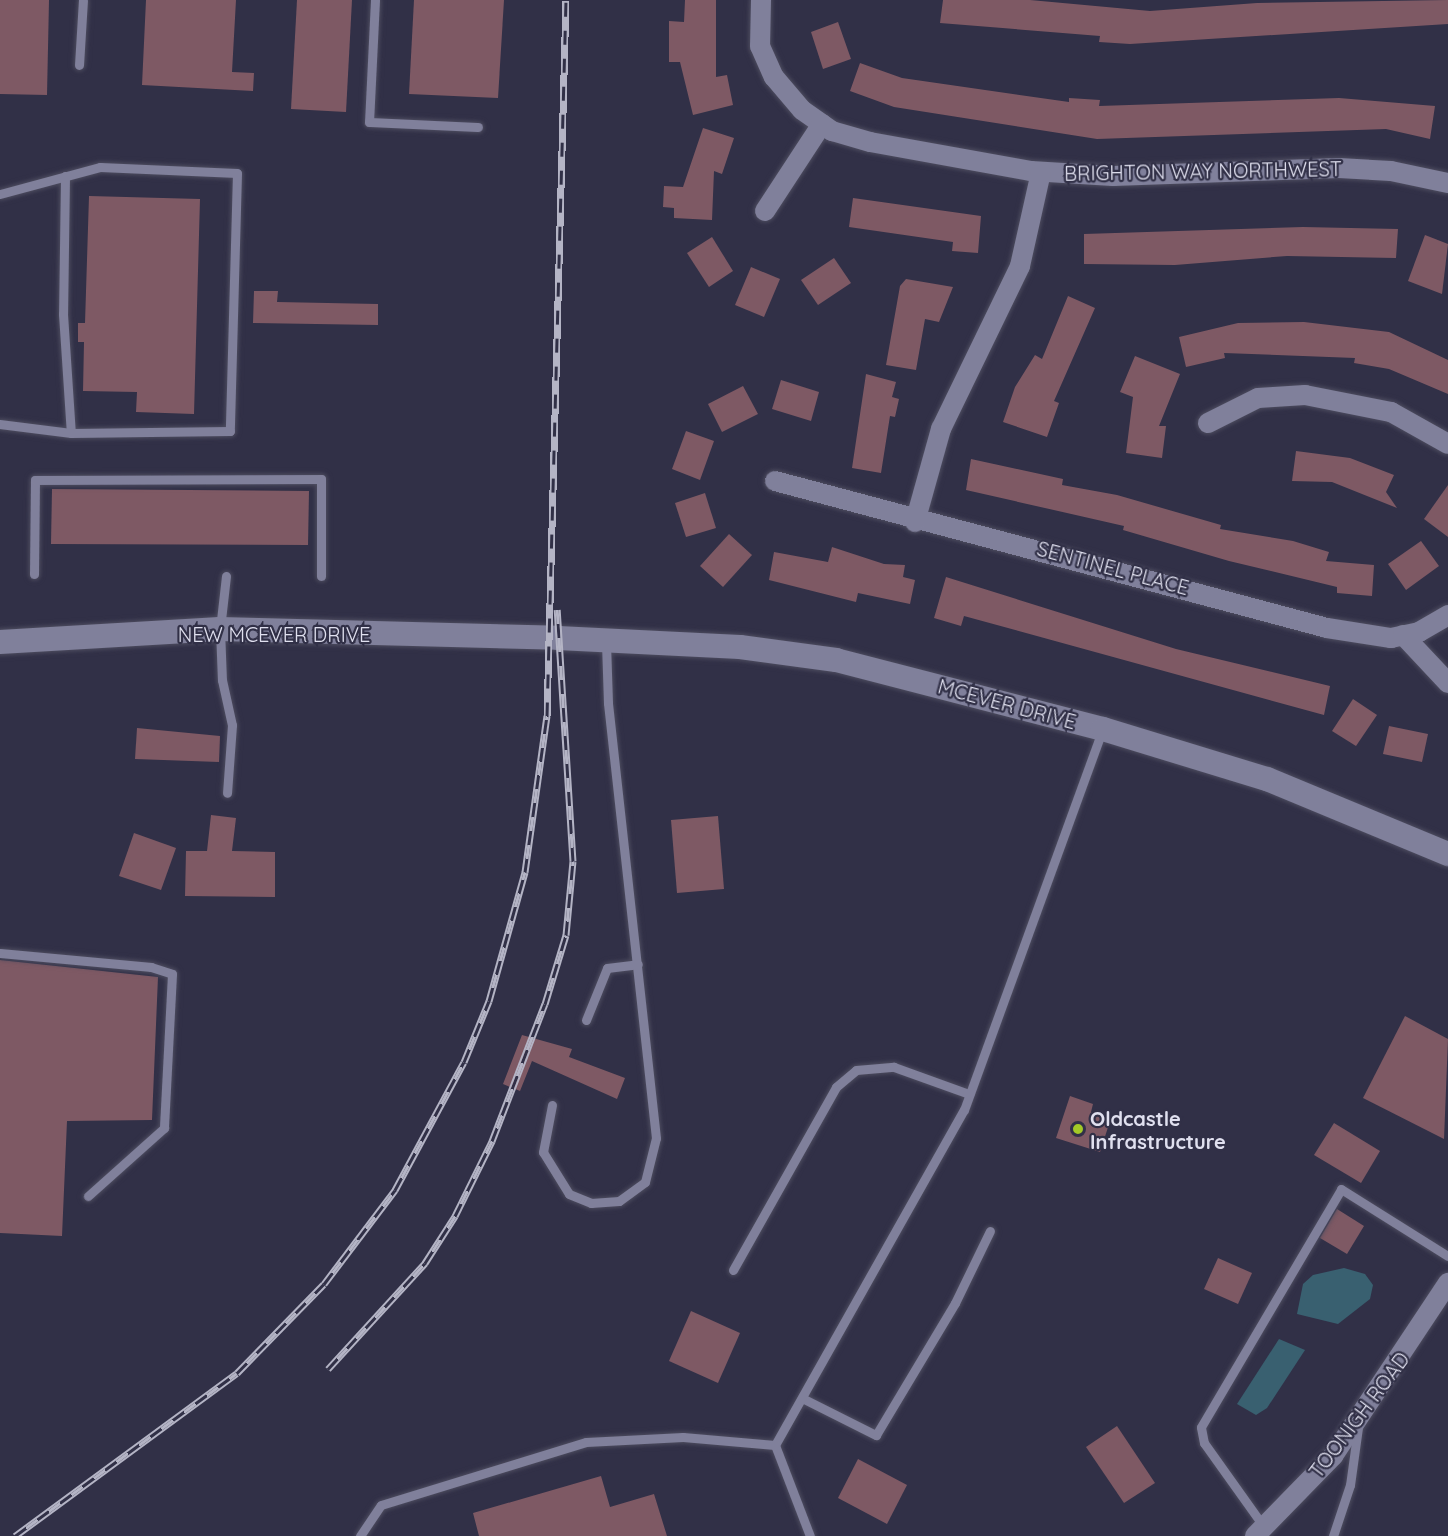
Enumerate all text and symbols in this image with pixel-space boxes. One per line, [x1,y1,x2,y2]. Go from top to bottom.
street label: BRIGHTON WAY NORTHWEST [1064,157,1342,185]
street label: SENTINEL PLACE [1035,536,1191,600]
street label: NEW MCEVER DRIVE [178,622,370,646]
street label: MCEVER DRIVE [935,674,1079,734]
place label: Oldcastle Infrastructure [1090,1106,1226,1153]
marker: Oldcastle Infrastructure [1071,1122,1085,1136]
street label: TOONIGH ROAD [1304,1347,1414,1483]

